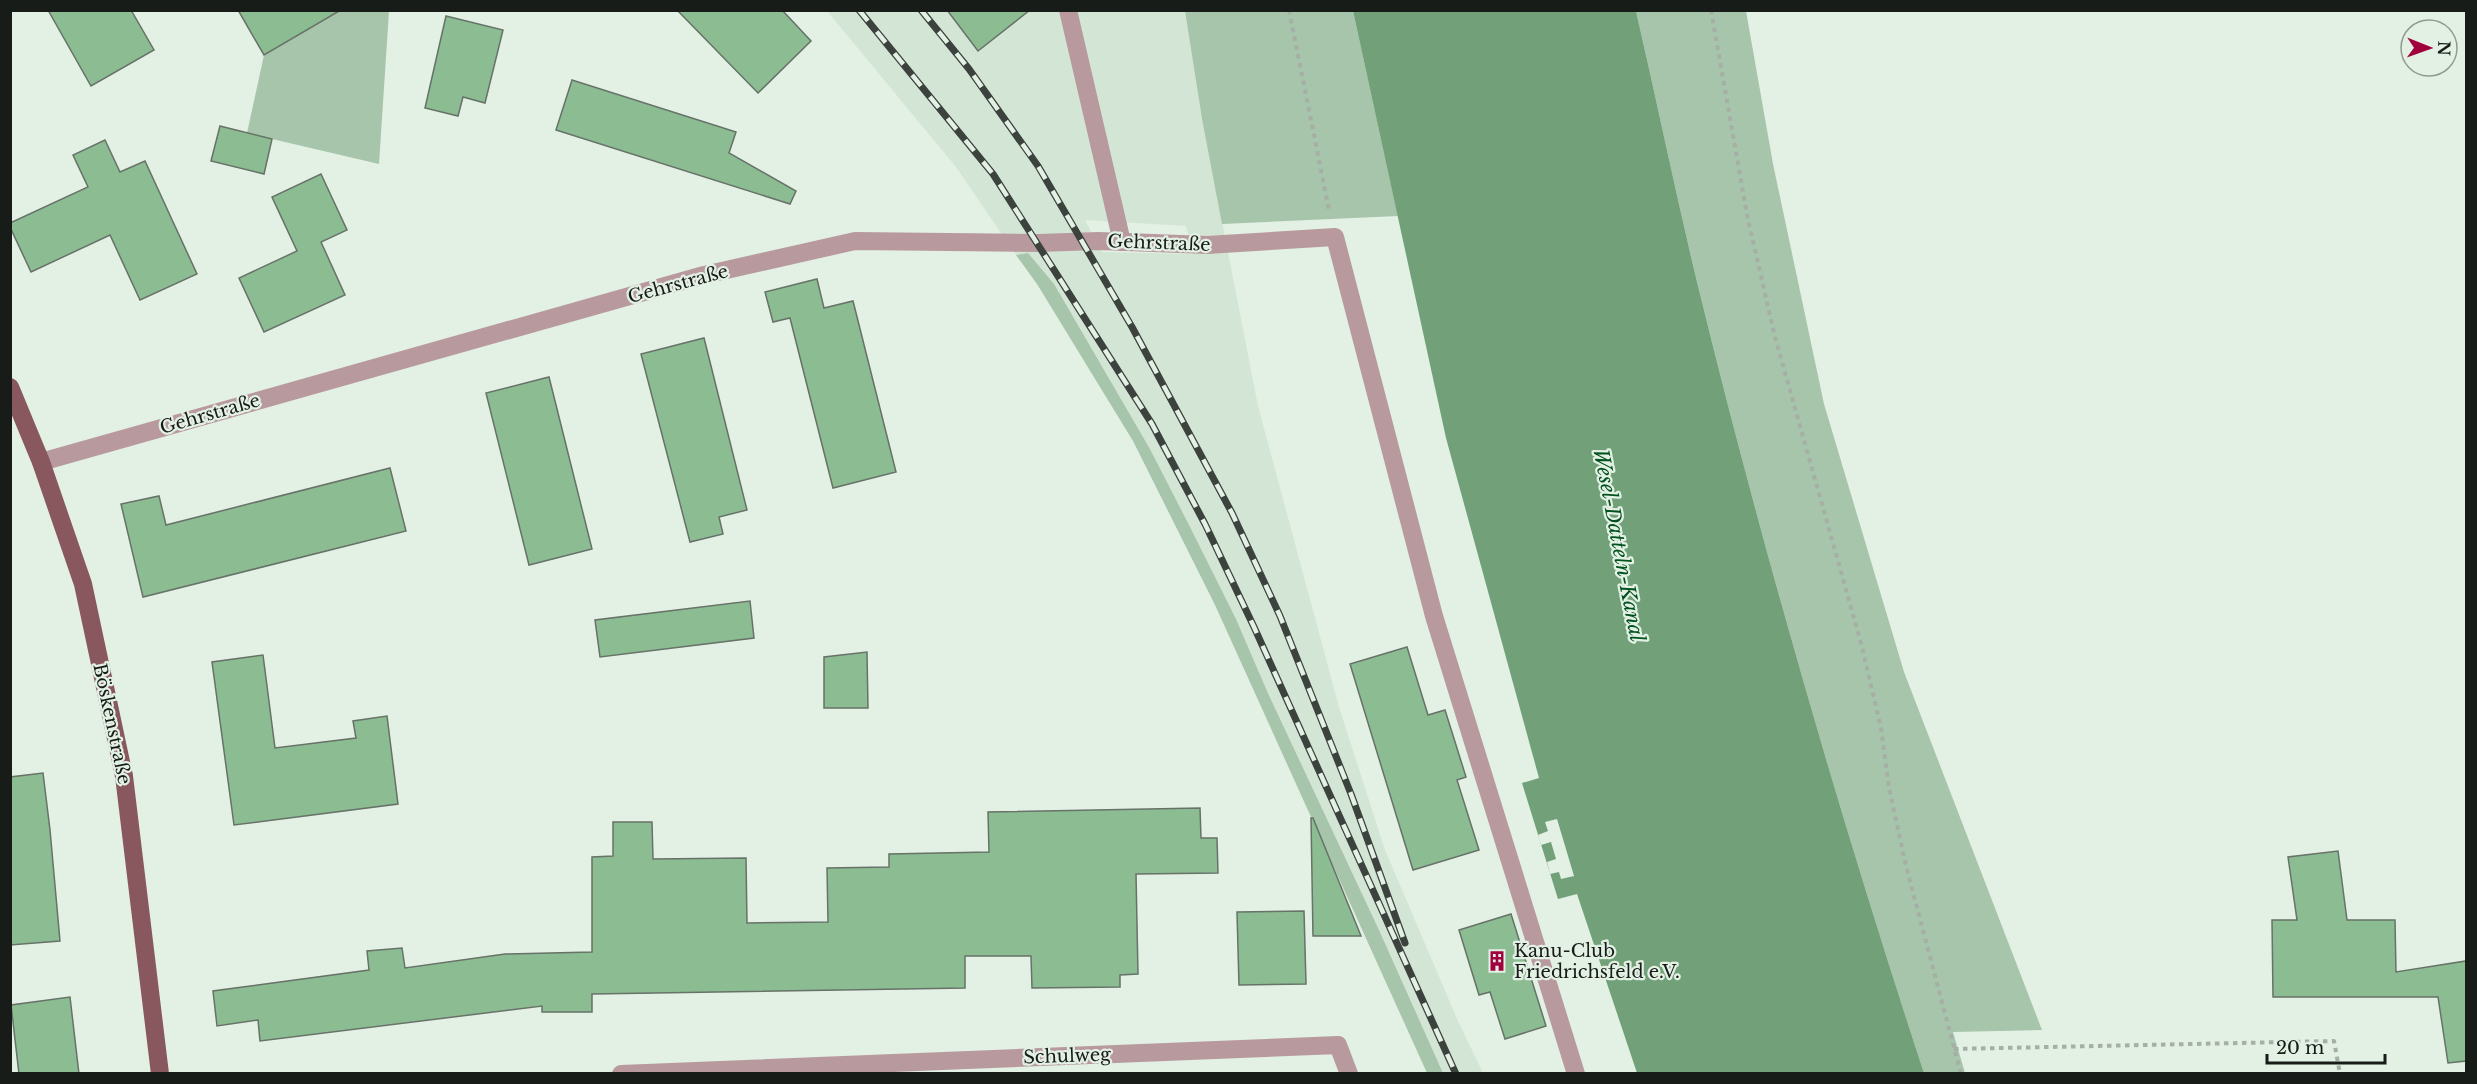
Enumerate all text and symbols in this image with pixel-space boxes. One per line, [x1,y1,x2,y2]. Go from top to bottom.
north arrow [2399,18,2459,78]
text: N [2434,41,2454,56]
street label: Gehrstraße [1107,230,1211,256]
street label: Gehrstraße [625,260,731,308]
street label: Gehrstraße [157,389,263,439]
water label: Wesel-Datteln-Kanal [1588,446,1650,644]
street label: Böskenstraße [88,662,136,786]
place label: Kanu-Club Friedrichsfeld e.V. [1514,940,1680,983]
building icon: Kanu-Club Friedrichsfeld e.V. [1485,949,1509,973]
scale bar [2267,1027,2386,1065]
text: 20 m [2276,1037,2324,1059]
street label: Schulweg [1023,1043,1111,1069]

